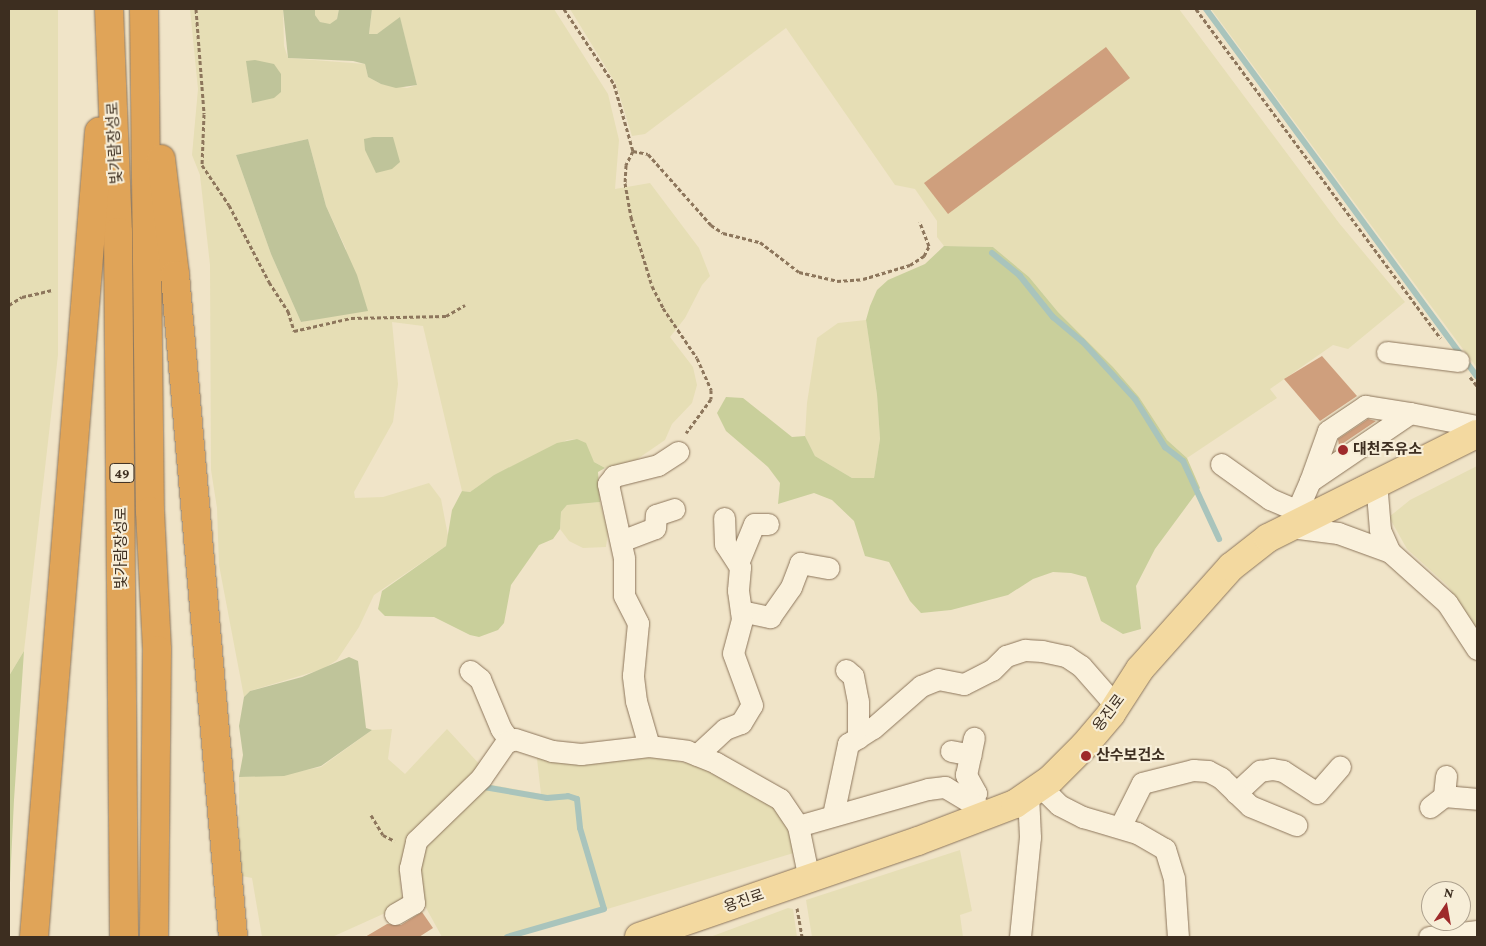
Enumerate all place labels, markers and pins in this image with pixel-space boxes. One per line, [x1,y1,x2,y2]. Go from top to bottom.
place label: 대천주유소 [1353,441,1422,459]
marker: 대천주유소 [1337,444,1349,456]
place label: 산수보건소 [1096,747,1165,765]
marker: 산수보건소 [1080,750,1092,762]

